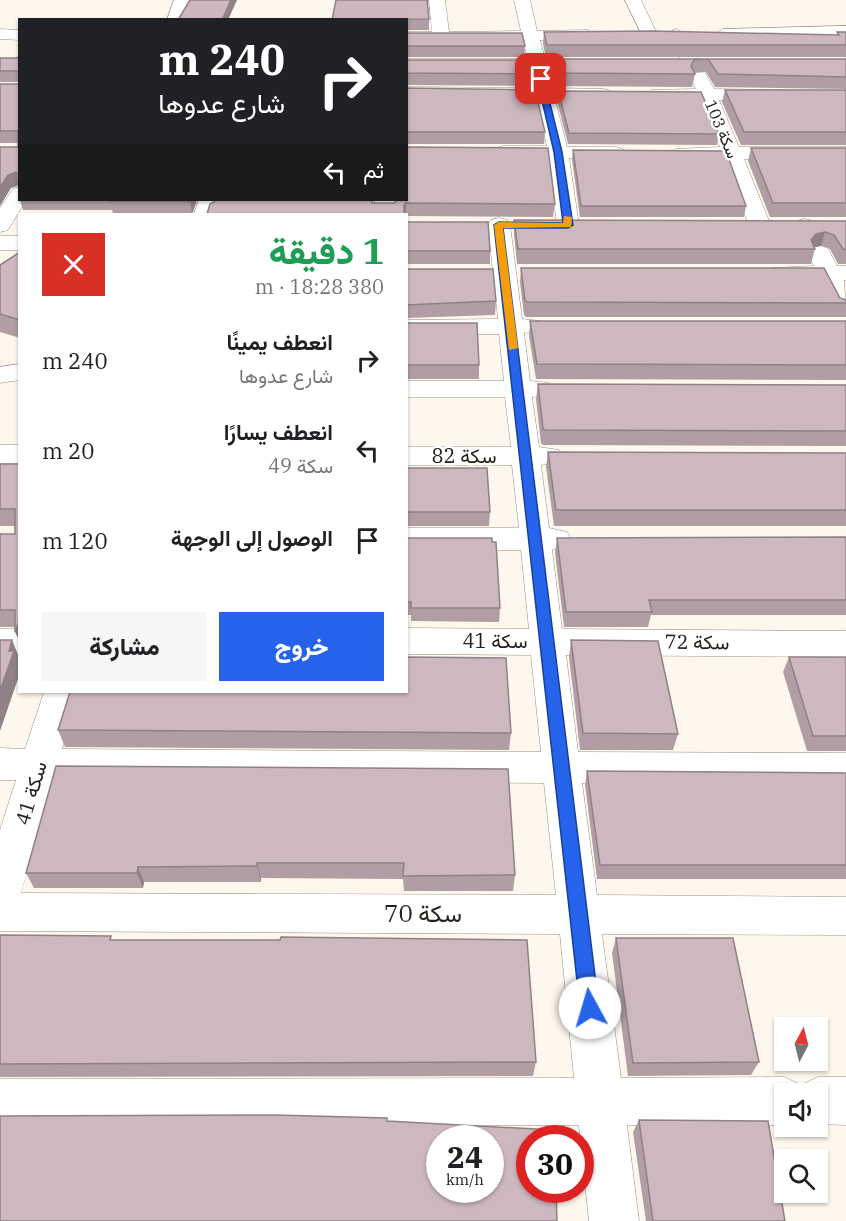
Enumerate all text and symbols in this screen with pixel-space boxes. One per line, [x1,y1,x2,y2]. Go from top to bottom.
text: 240 m [159,32,285,87]
icon: right [306,42,384,120]
pin [515,53,566,104]
icon: arrive [524,62,557,95]
text: شارع عدوها [158,85,285,120]
street label: سكة 103 [701,97,743,161]
text: ثم [363,155,384,184]
icon: left [318,156,351,189]
text: 1 دقيقة [269,227,384,274]
button: close [42,233,105,296]
text: 380 m · 18:28 [255,273,384,300]
text: انعطف يمينًا [227,327,333,356]
icon: right [351,344,384,377]
text: 240 m [42,346,108,375]
text: شارع عدوها [239,362,333,389]
text: انعطف يسارًا [224,417,333,446]
icon: left [351,434,384,467]
text: 20 m [42,436,94,465]
street label: سكة 82 [432,442,497,469]
text: سكة 49 [268,452,333,479]
text: الوصول إلى الوجهة [171,523,333,552]
icon: arrive [351,524,384,557]
text: 120 m [42,526,108,555]
button: مشاركة [42,612,207,681]
button: خروج [219,612,384,681]
street label: سكة 41 [463,627,528,654]
street label: سكة 72 [664,627,730,656]
street label: سكة 41 [8,758,53,828]
street label: سكة 70 [384,897,462,929]
position arrow [558,976,622,1040]
north arrow [774,1017,828,1071]
map controls [774,1017,828,1203]
button: sound [774,1083,828,1137]
speed limit sign: 30 [516,1125,594,1203]
text: 24 [447,1137,483,1176]
button: search [774,1149,828,1203]
text: km/h [446,1170,484,1189]

